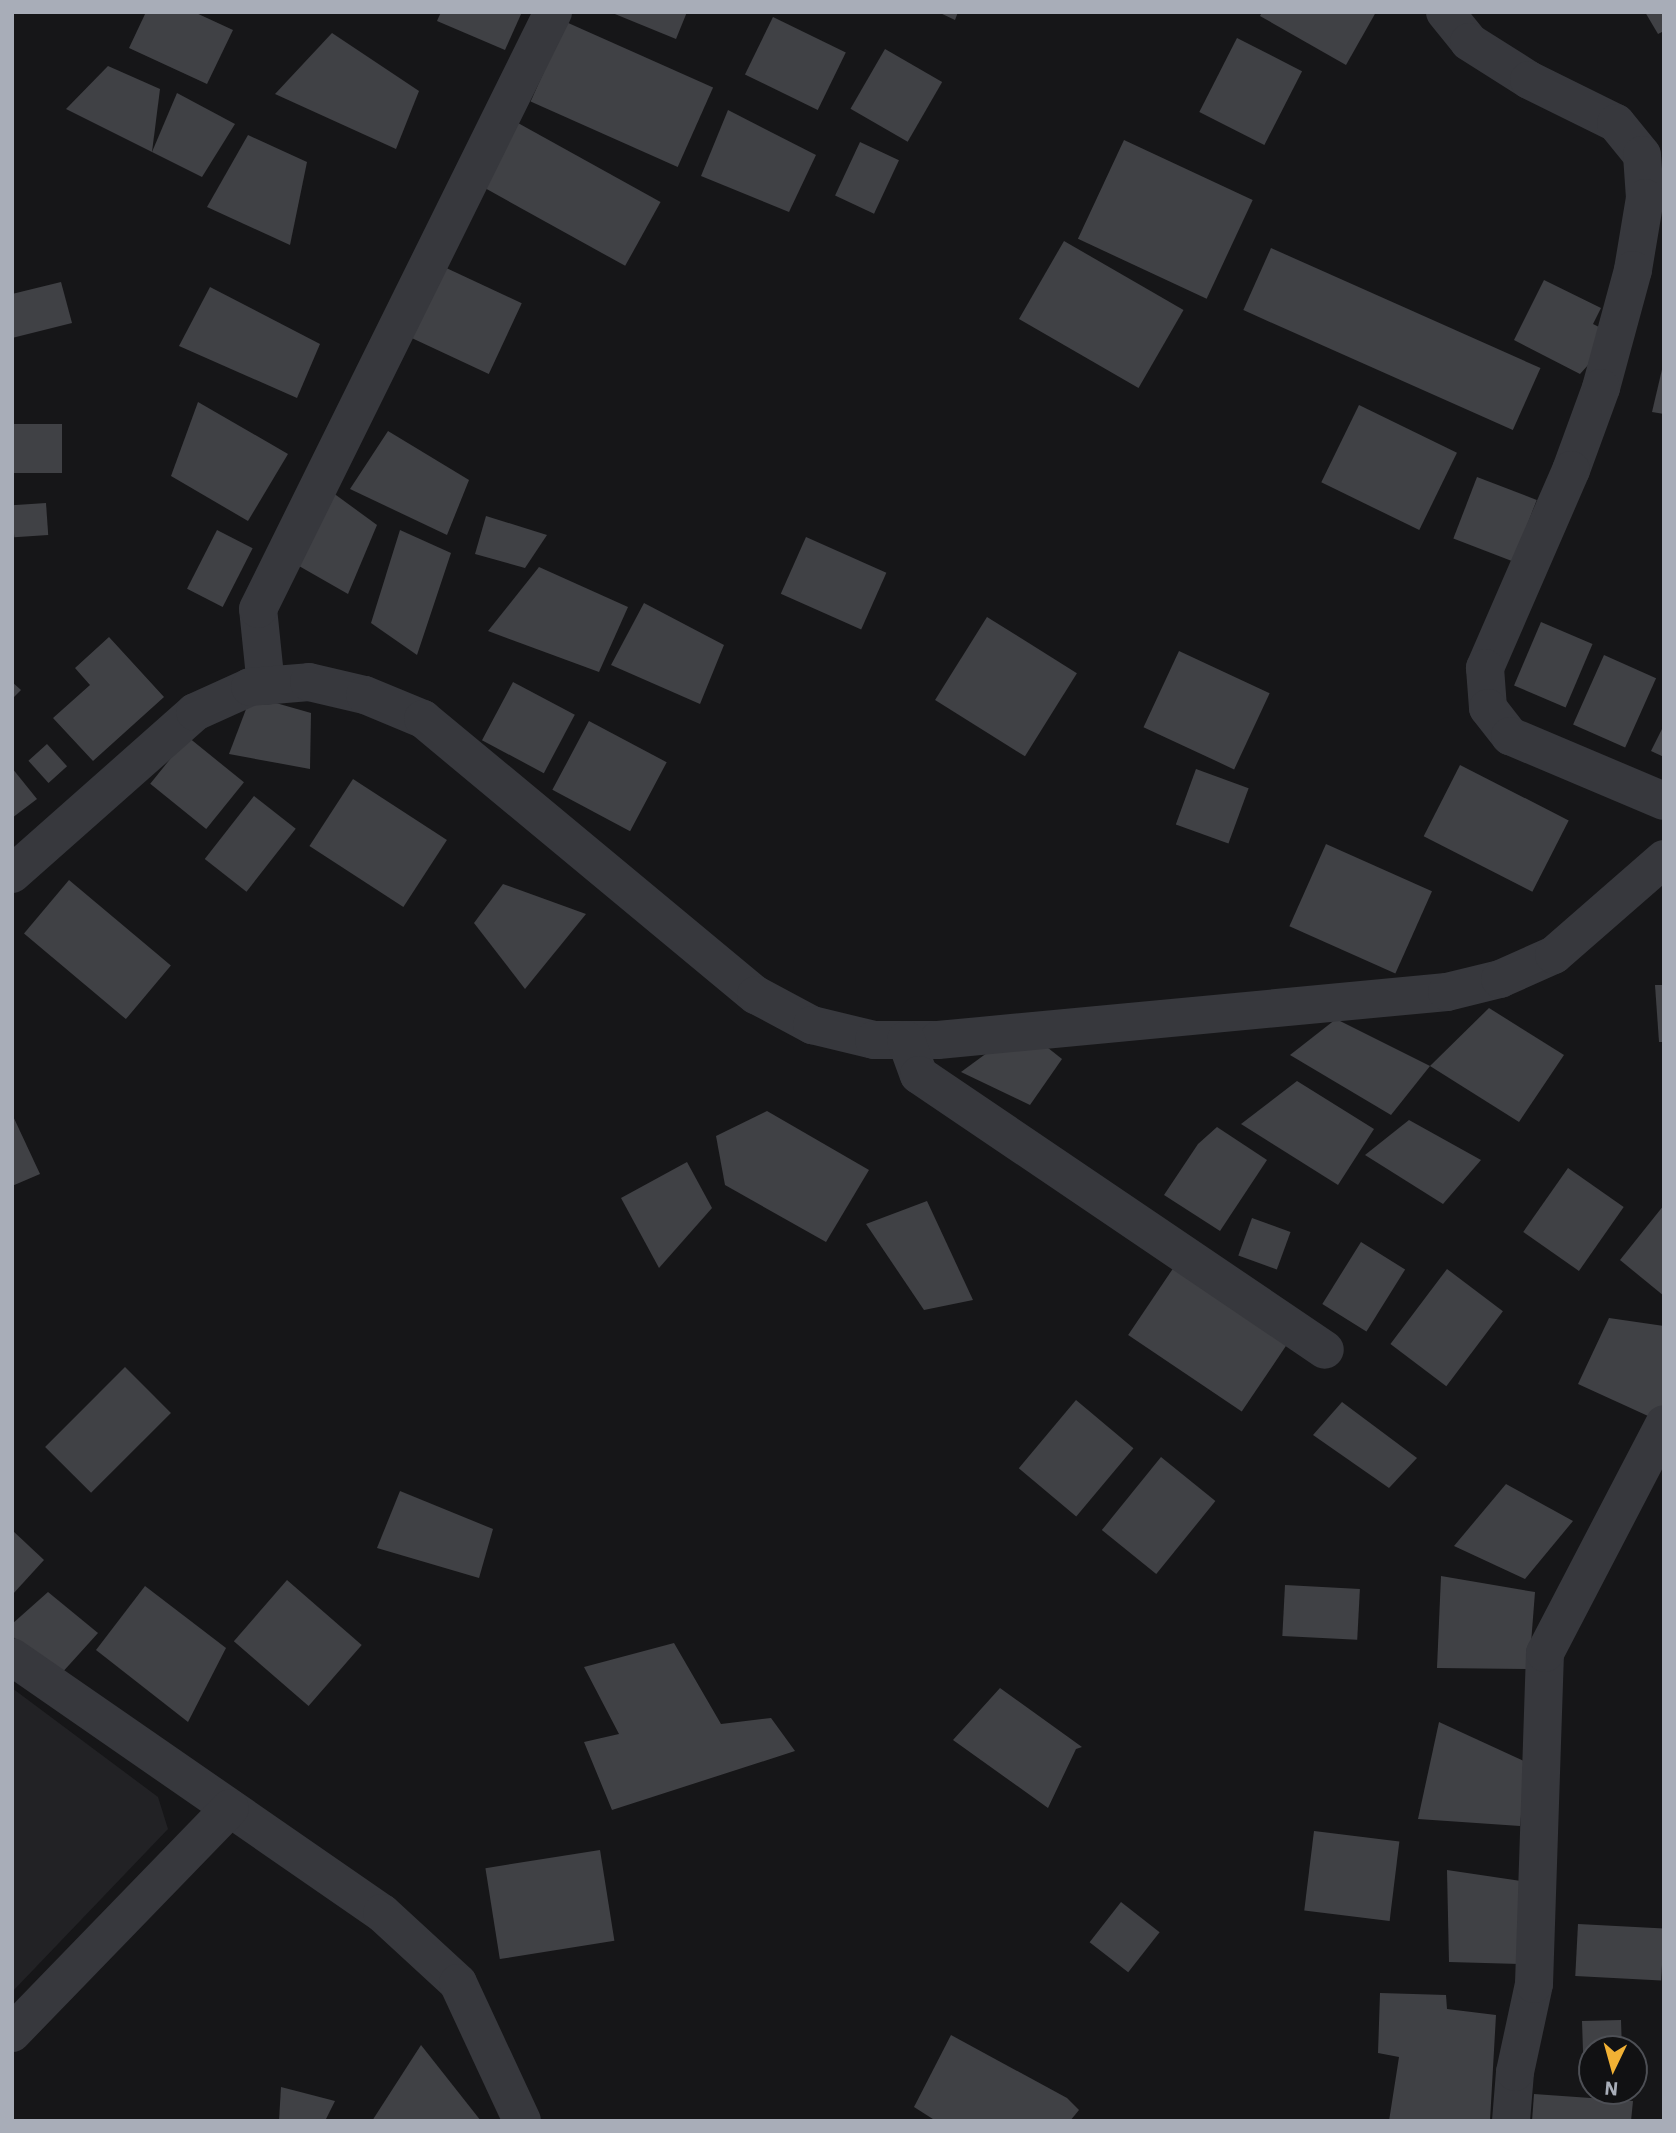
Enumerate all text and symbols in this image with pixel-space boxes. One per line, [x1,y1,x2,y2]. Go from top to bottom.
north arrow [1578,2035,1648,2105]
text: N [1603,2076,1619,2101]

